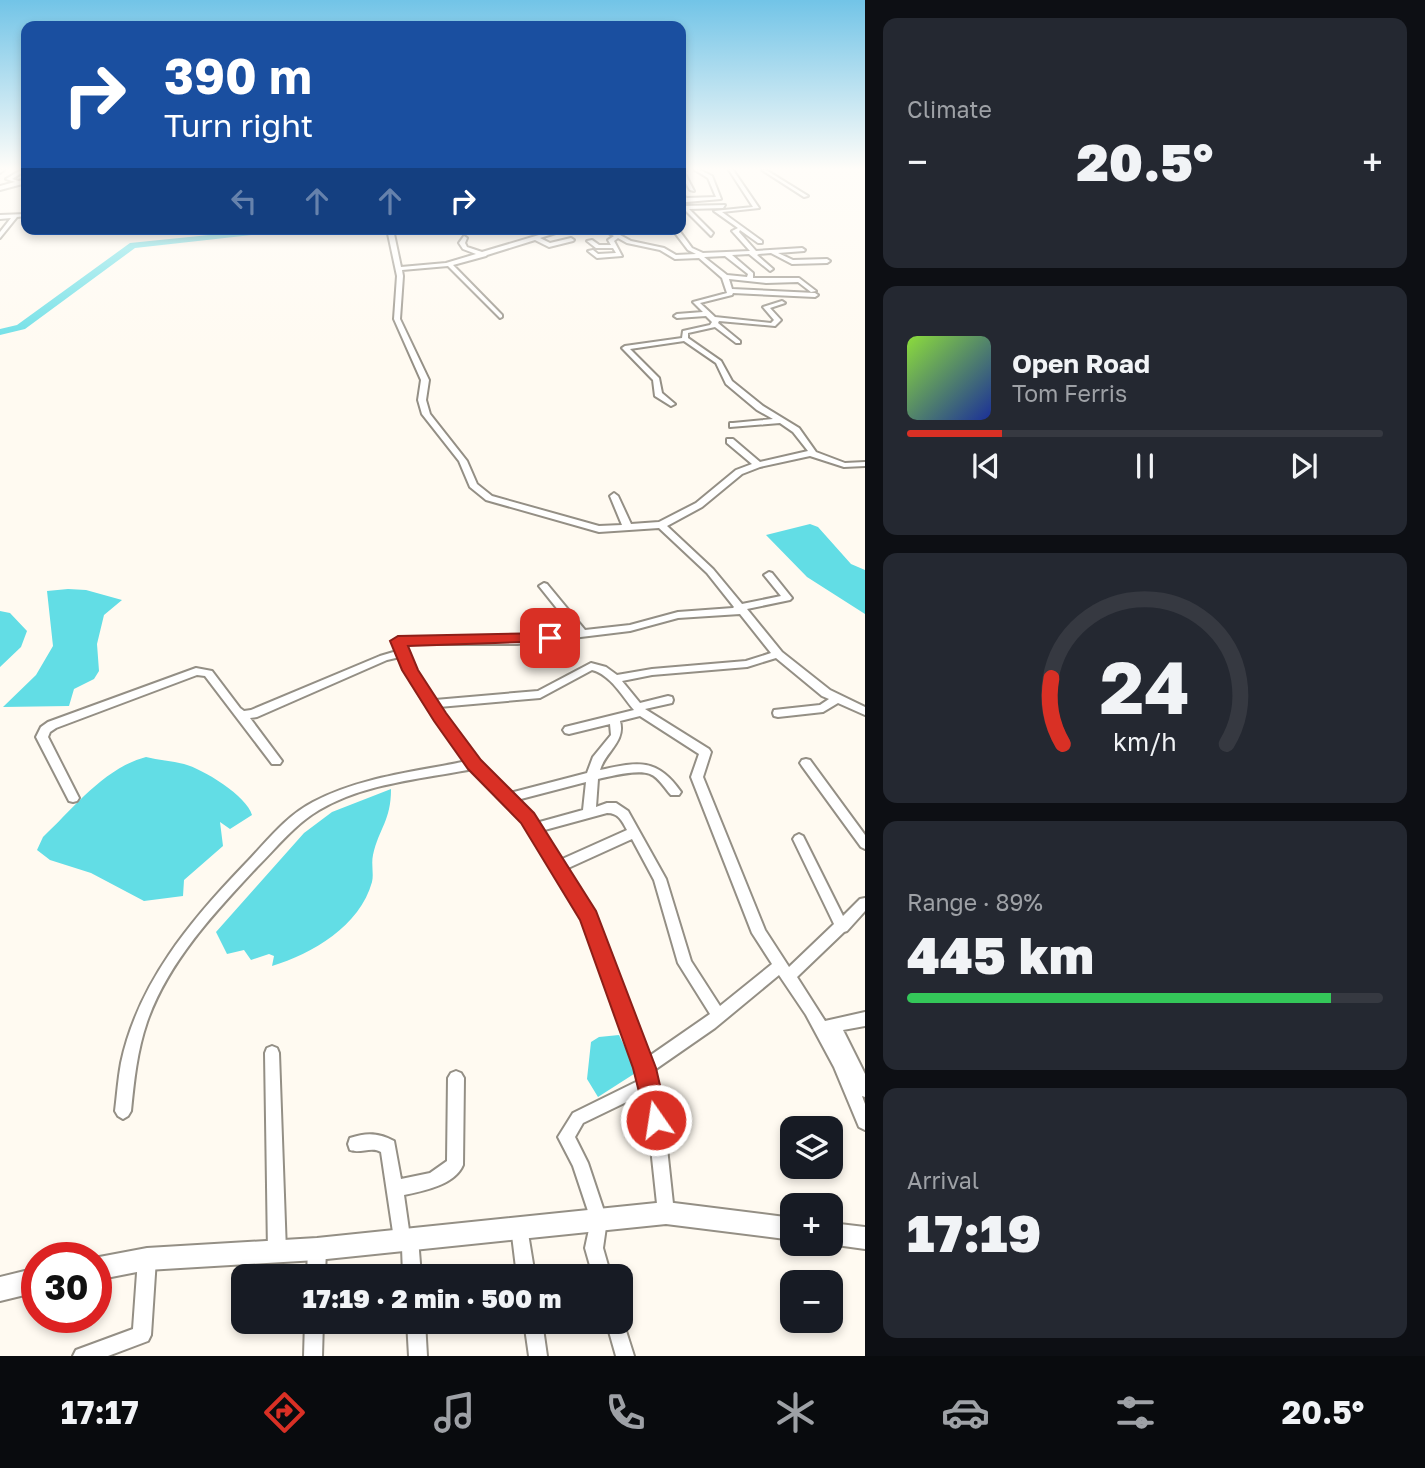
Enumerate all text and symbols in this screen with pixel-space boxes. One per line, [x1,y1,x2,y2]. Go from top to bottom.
text: 390 m [164,46,312,105]
icon: right [49,49,140,140]
text: Climate [907,95,992,123]
text: Turn right [164,106,313,144]
text: 20.5° [1077,130,1213,192]
text: − [907,139,928,184]
text: + [1362,139,1383,184]
icon: left [225,182,263,220]
icon: ahead [298,182,336,220]
icon: ahead [371,182,409,220]
icon: right [444,182,482,220]
text: Open Road [1012,348,1150,379]
text: Tom Ferris [1012,379,1127,407]
icon: previous [967,447,1005,485]
icon: pause [1126,447,1164,485]
icon: next [1285,447,1323,485]
pin [520,608,580,668]
icon: arrive [531,619,569,657]
text: 24 [1100,643,1190,730]
text: km/h [1113,726,1177,757]
text: Range · 89% [907,888,1043,916]
text: 445 km [907,923,1094,985]
position arrow [619,1083,693,1157]
map controls [780,1116,843,1333]
button: layers [780,1116,843,1179]
text: Arrival [907,1166,979,1194]
button: + [780,1193,843,1256]
text: 17:19 [907,1201,1041,1263]
speed limit sign: 30 [21,1242,112,1333]
button: − [780,1270,843,1333]
text: 17:19 · 2 min · 500 m [303,1283,561,1314]
icon: directions [260,1388,309,1437]
icon: music [430,1388,479,1437]
icon: phone [601,1388,650,1437]
icon: climate [771,1388,820,1437]
icon: car [941,1388,990,1437]
icon: filters [1111,1388,1160,1437]
text: 17:17 [61,1393,139,1431]
text: 20.5° [1282,1393,1364,1431]

